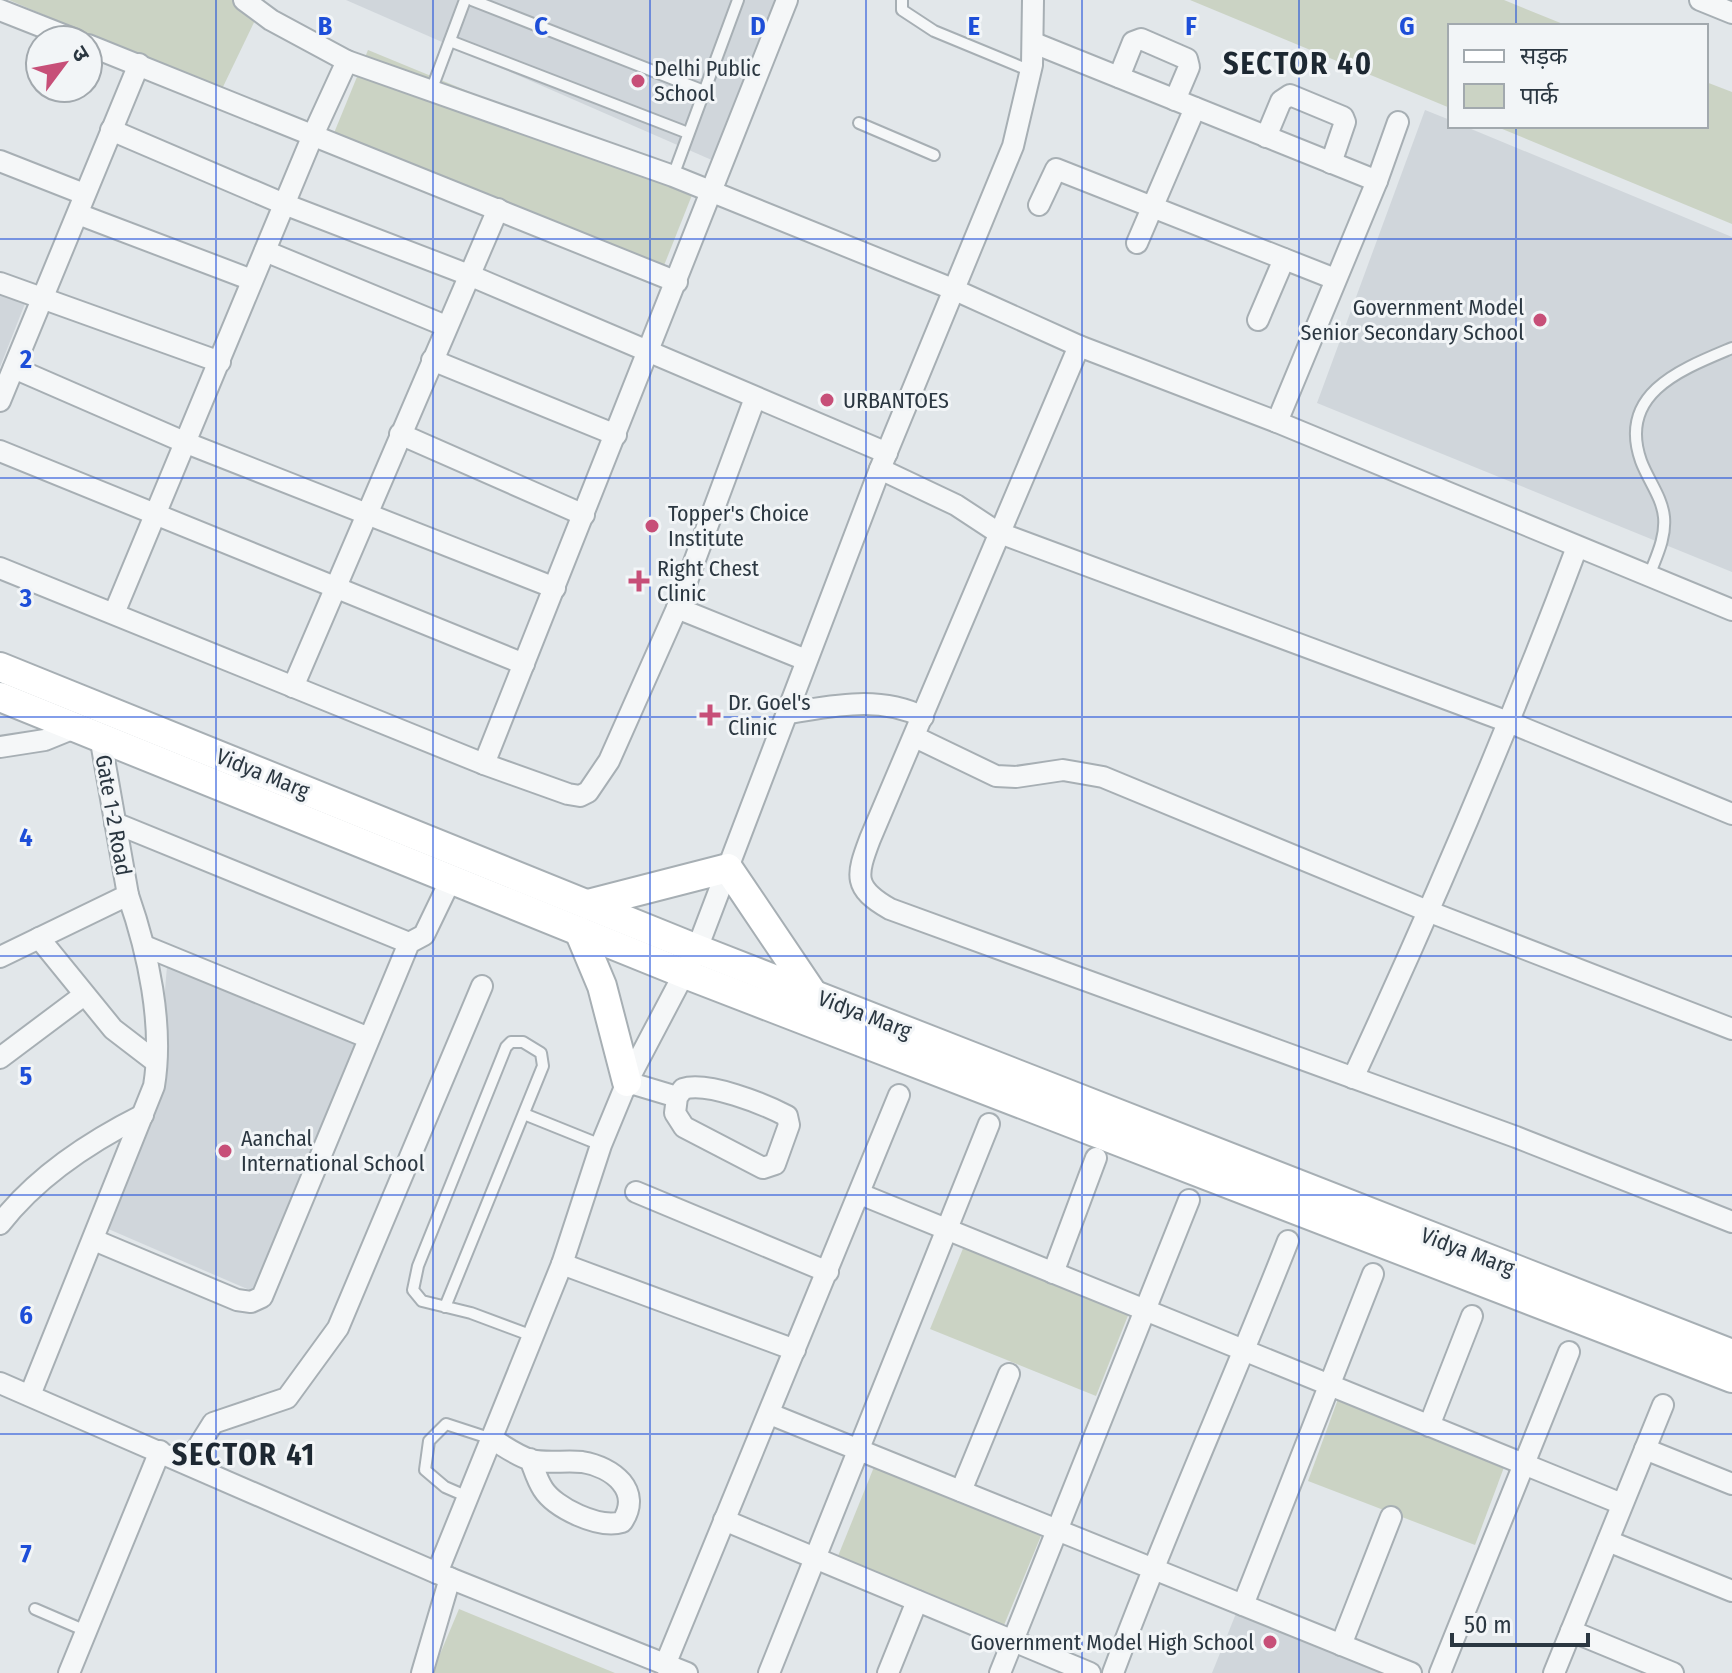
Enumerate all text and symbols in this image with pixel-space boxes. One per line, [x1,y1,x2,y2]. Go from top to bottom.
text: B [318,11,333,42]
text: C [534,11,548,42]
text: D [750,11,766,42]
text: E [968,11,980,42]
text: F [1185,11,1197,42]
text: G [1399,11,1415,42]
north arrow [24,24,104,104]
legend [1448,24,1708,128]
text: उ [66,41,96,67]
text: सड़क [1520,42,1568,70]
district label: SECTOR 40 [1223,46,1373,82]
place label: Delhi Public School [654,55,761,107]
marker: Delhi Public School [629,72,647,90]
text: पार्क [1520,82,1559,110]
place label: Government Model Senior Secondary School [1301,294,1524,346]
marker: Government Model Senior Secondary School [1531,311,1549,329]
text: 2 [19,344,32,375]
place label: URBANTOES [843,387,949,414]
marker: URBANTOES [818,391,836,409]
place label: Topper's Choice Institute [668,500,809,552]
marker: Topper's Choice Institute [643,517,661,535]
place label: Right Chest Clinic [657,555,760,607]
marker: Right Chest Clinic [628,570,650,592]
text: 3 [19,583,32,614]
place label: Dr. Goel's Clinic [728,689,811,741]
marker: Dr. Goel's Clinic [699,704,721,726]
street label: Vidya Marg [212,743,314,805]
street label: Gate 1-2 Road [90,753,137,878]
text: 4 [19,822,33,853]
street label: Vidya Marg [814,984,916,1045]
text: 5 [20,1061,33,1092]
place label: Aanchal International School [241,1125,425,1177]
marker: Aanchal International School [216,1142,234,1160]
street label: Vidya Marg [1417,1221,1519,1282]
text: 6 [19,1300,33,1331]
district label: SECTOR 41 [172,1437,316,1473]
text: 7 [20,1539,32,1570]
scale bar [1452,1597,1588,1647]
text: 50 m [1464,1611,1512,1639]
place label: Government Model High School [971,1629,1254,1656]
marker: Government Model High School [1261,1633,1279,1651]

